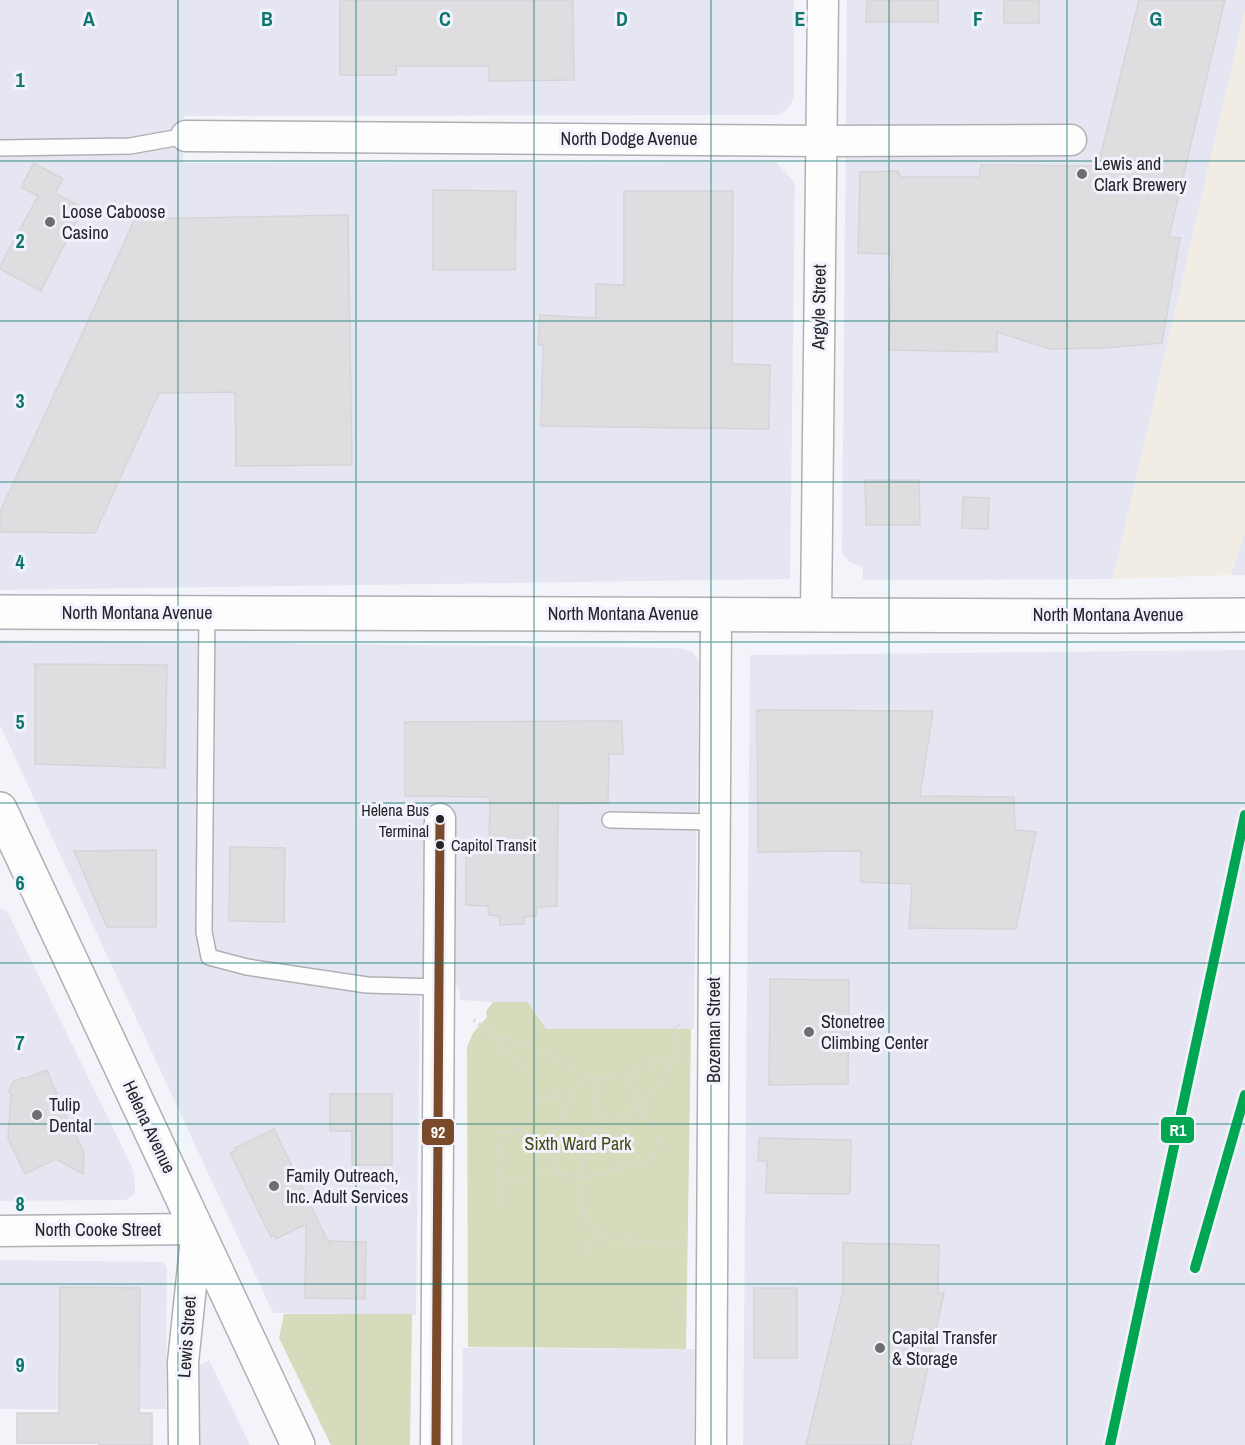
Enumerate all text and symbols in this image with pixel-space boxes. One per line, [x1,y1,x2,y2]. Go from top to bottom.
text: A [83,5,95,32]
text: B [261,5,273,32]
text: C [439,5,451,32]
text: D [616,5,628,32]
text: E [795,5,806,32]
text: F [973,5,983,32]
text: G [1150,5,1162,32]
text: 1 [15,66,25,93]
street label: North Dodge Avenue [561,126,697,151]
place label: Lewis and Clark Brewery [1094,151,1187,197]
marker: Lewis and Clark Brewery [1075,167,1089,181]
place label: Loose Caboose Casino [62,199,165,245]
marker: Loose Caboose Casino [43,215,57,229]
text: 2 [15,227,25,254]
street label: Argyle Street [805,264,832,351]
text: 3 [15,387,25,414]
text: 4 [15,548,25,575]
street label: North Montana Avenue [62,600,212,625]
street label: North Montana Avenue [548,601,698,626]
street label: North Montana Avenue [1033,602,1183,627]
text: 5 [15,708,25,735]
place label: Helena Bus Terminal [361,799,429,842]
marker: Helena Bus Terminal [434,813,446,825]
place label: Capitol Transit [451,834,537,856]
marker: Capitol Transit [434,839,446,851]
text: 6 [15,869,25,896]
street label: Bozeman Street [701,977,726,1083]
place label: Stonetree Climbing Center [821,1009,929,1055]
marker: Stonetree Climbing Center [802,1025,816,1039]
text: 7 [15,1029,25,1056]
street label: Helena Avenue [117,1076,182,1177]
place label: Tulip Dental [49,1092,92,1138]
marker: Tulip Dental [30,1108,44,1122]
line badge: R1 [1160,1116,1195,1144]
line badge: 92 [421,1118,455,1146]
text: R1 [1170,1119,1187,1141]
text: 92 [431,1121,445,1143]
park label: Sixth Ward Park [525,1131,632,1156]
place label: Family Outreach, Inc. Adult Services [286,1163,408,1209]
marker: Family Outreach, Inc. Adult Services [267,1179,281,1193]
text: 8 [15,1190,25,1217]
street label: North Cooke Street [35,1217,161,1242]
street label: Lewis Street [171,1295,202,1379]
place label: Capital Transfer & Storage [892,1325,997,1371]
marker: Capital Transfer & Storage [873,1341,887,1355]
text: 9 [15,1351,25,1378]

